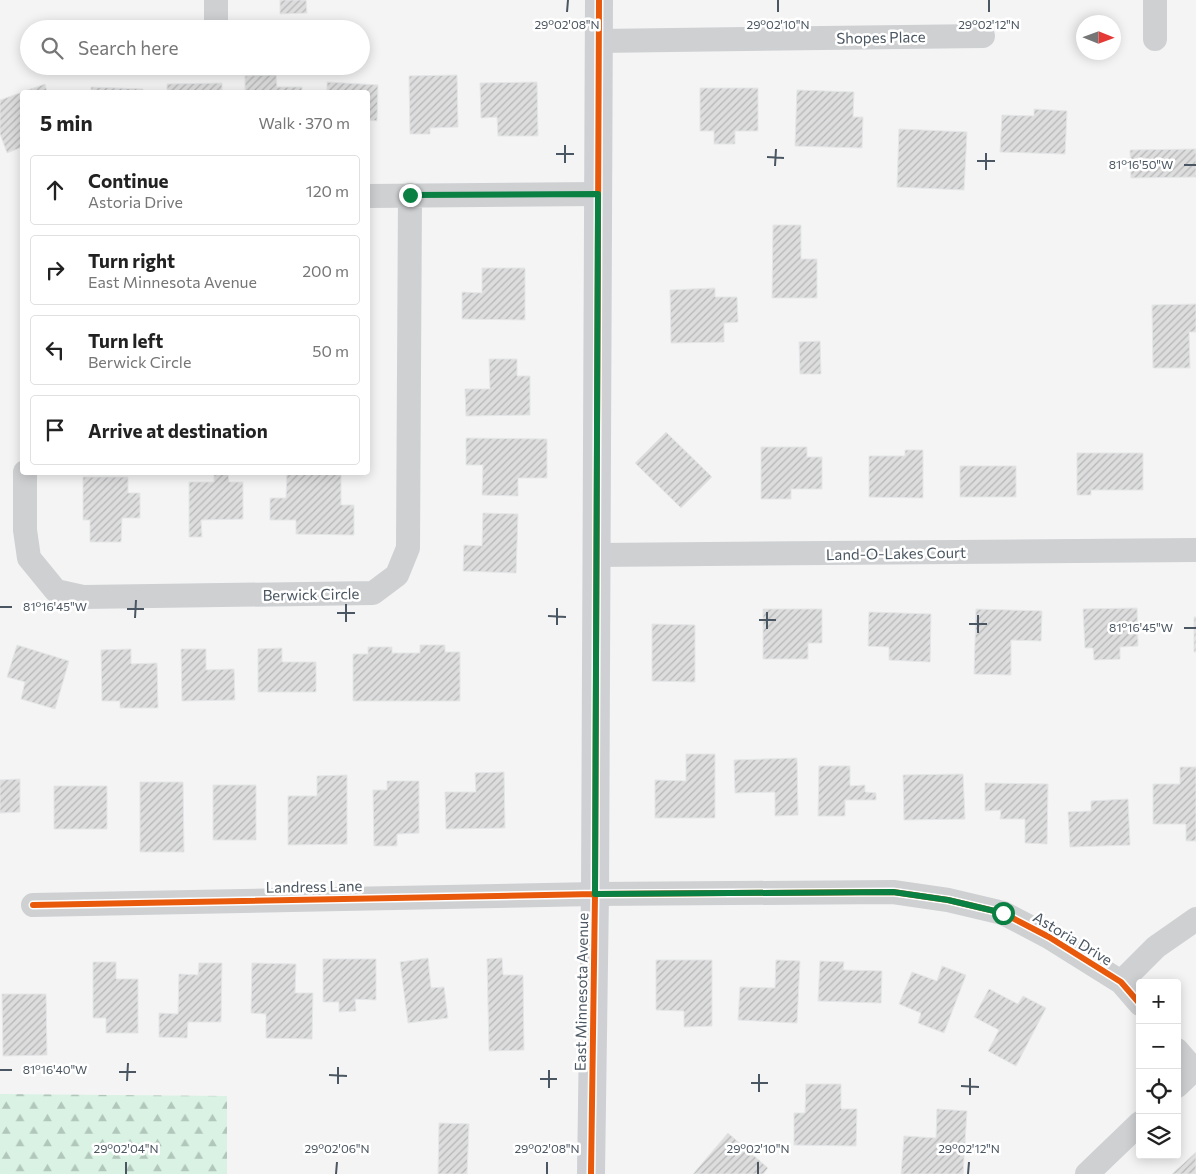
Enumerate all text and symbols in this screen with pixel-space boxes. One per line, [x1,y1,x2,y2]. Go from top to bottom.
north arrow [1076,15,1121,60]
text: 29°02'08"N [534,17,600,31]
text: 29°02'10"N [747,17,809,31]
text: 29°02'12"N [958,17,1020,31]
search box [20,20,370,75]
street label: Shopes Place [836,27,926,47]
icon: search [38,34,66,62]
text: Search here [78,36,178,59]
text: 5 min [40,110,93,135]
text: Walk · 370 m [259,113,350,132]
text: 81°16'50"W [1109,157,1173,171]
text: Continue [88,169,168,192]
icon: ahead [41,176,69,204]
text: 120 m [306,181,349,200]
route end [399,184,422,207]
text: Astoria Drive [88,192,183,211]
text: Turn right [88,249,175,272]
icon: right [41,256,69,284]
text: 200 m [302,261,349,280]
text: East Minnesota Avenue [88,272,257,291]
text: Turn left [88,329,163,352]
icon: left [41,336,69,364]
text: 50 m [312,341,349,360]
text: Berwick Circle [88,352,191,371]
icon: arrive [41,416,69,444]
text: Arrive at destination [88,419,268,442]
street label: Land-O-Lakes Court [826,543,966,563]
street label: Berwick Circle [262,584,360,604]
text: 81°16'45"W [23,599,87,613]
text: 81°16'45"W [1109,620,1173,634]
street label: Landress Lane [265,876,363,896]
route start [992,902,1015,925]
street label: Astoria Drive [1030,907,1116,969]
street label: East Minnesota Avenue [571,913,591,1071]
map controls [1136,979,1181,1159]
button: + [1136,979,1181,1024]
button: − [1136,1024,1181,1069]
text: 81°16'40"W [23,1062,87,1076]
button: locate [1136,1069,1181,1114]
button: layers [1136,1114,1181,1159]
text: 29°02'04"N [94,1141,158,1155]
text: 29°02'06"N [304,1141,370,1155]
text: 29°02'08"N [514,1141,580,1155]
text: 29°02'10"N [727,1141,789,1155]
text: 29°02'12"N [938,1141,1000,1155]

